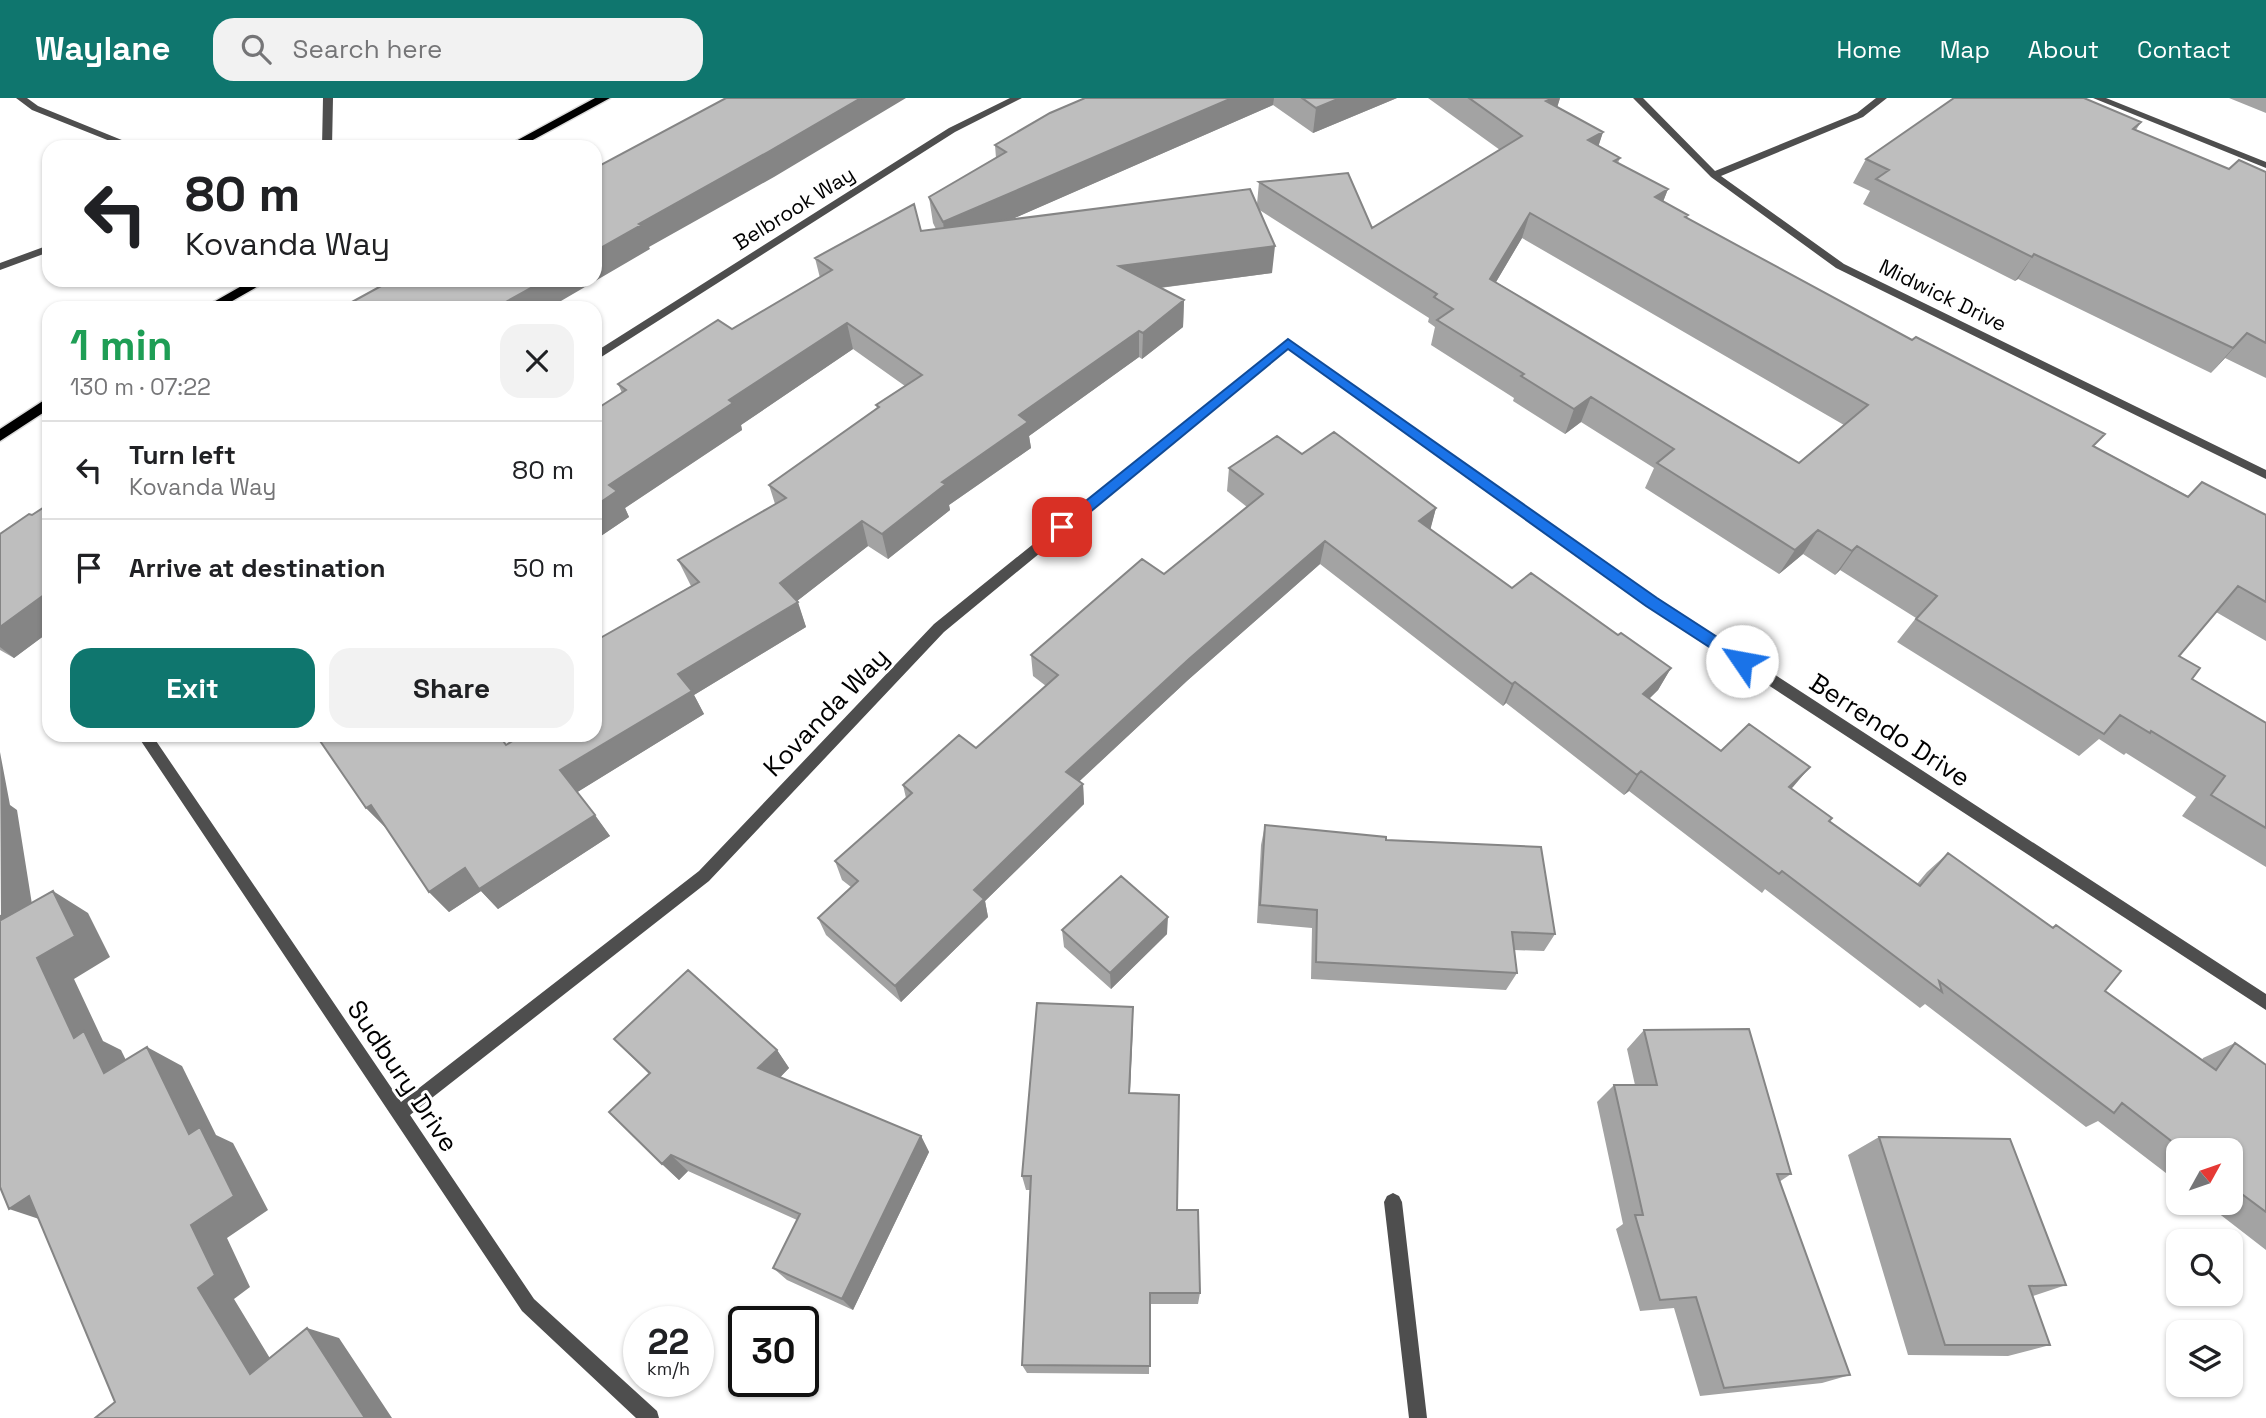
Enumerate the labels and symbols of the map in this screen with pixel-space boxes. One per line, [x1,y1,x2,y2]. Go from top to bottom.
street label: Belbrook Way [728,160,860,256]
street label: Midwick Drive [1875,253,2011,337]
pin [1032,497,1092,557]
position arrow [1705,624,1779,698]
street label: Kovanda Way [756,640,896,784]
street label: Berrendo Drive [1803,665,1977,795]
street label: Sudbury Drive [340,994,466,1158]
north arrow [2166,1138,2244,1214]
speed limit sign: 30 [728,1306,819,1397]

